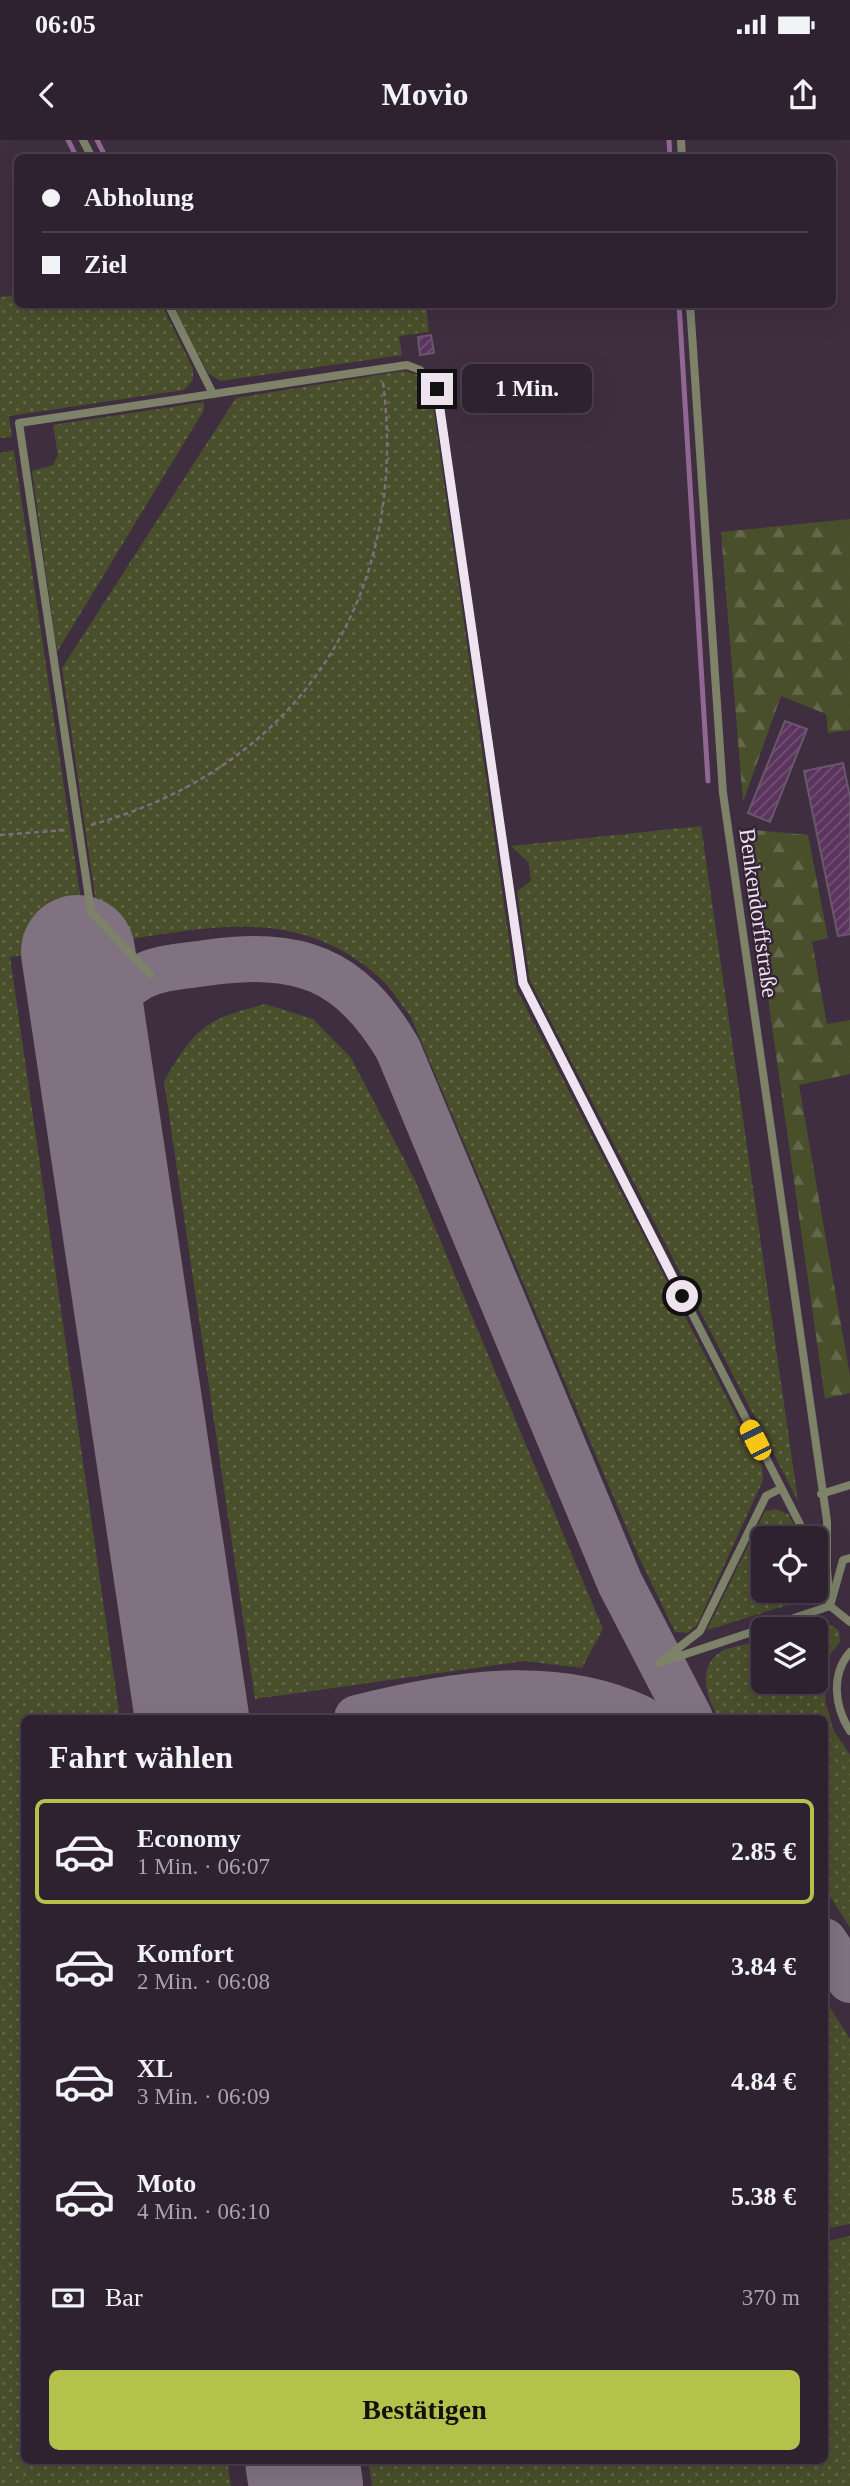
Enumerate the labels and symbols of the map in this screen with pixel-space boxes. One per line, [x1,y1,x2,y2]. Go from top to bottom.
callout: 1 Min. [462,364,591,414]
route end [421,373,453,405]
street label: Benkendorffstraße [734,827,783,999]
route start [666,1280,698,1312]
car [737,1417,774,1463]

